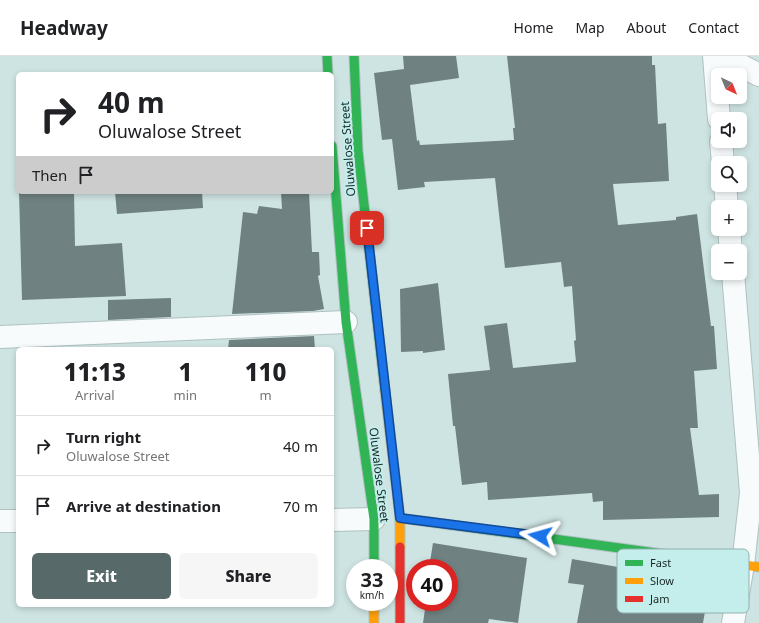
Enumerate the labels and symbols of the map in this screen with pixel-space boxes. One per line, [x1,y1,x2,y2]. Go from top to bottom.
north arrow [711,68,747,104]
street label: Oluwalose Street [336,100,359,197]
pin [350,211,384,245]
street label: Oluwalose Street [365,426,394,524]
position arrow [519,515,561,557]
legend [617,549,749,613]
text: Fast [650,555,671,570]
speed limit sign: 40 [406,559,458,611]
text: Slow [650,573,674,588]
text: Jam [649,591,669,606]

